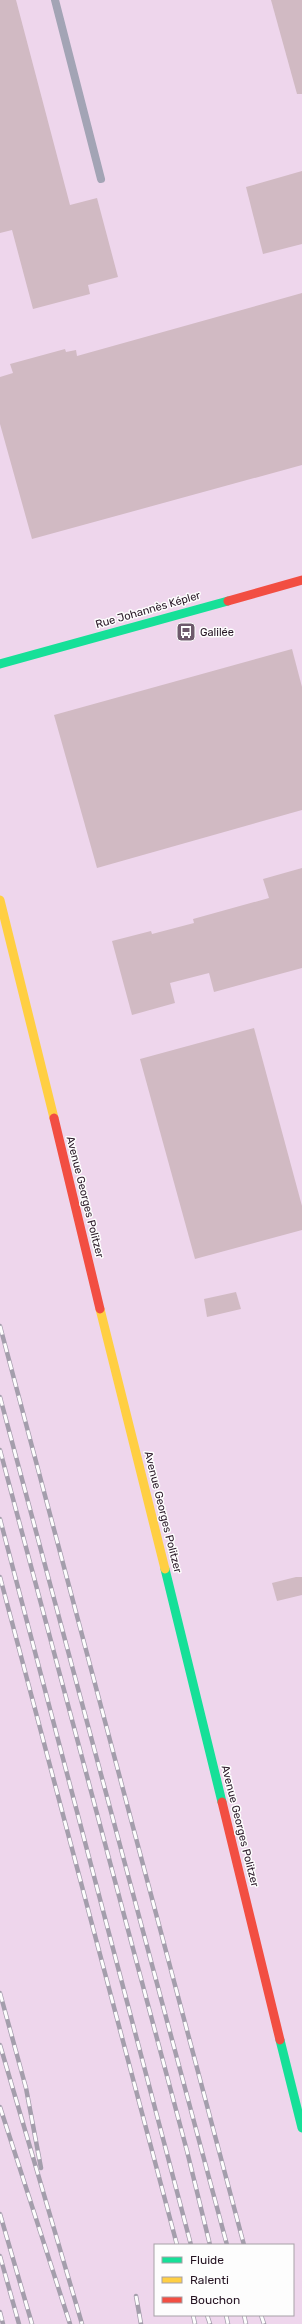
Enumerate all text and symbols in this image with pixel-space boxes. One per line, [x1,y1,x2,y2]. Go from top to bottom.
street label: Rue Johannès Képler [94,589,203,631]
bus stop icon: Galilée [175,621,197,643]
place label: Galilée [200,626,234,639]
street label: Avenue Georges Politzer [64,1135,107,1260]
street label: Avenue Georges Politzer [142,1450,185,1575]
street label: Avenue Georges Politzer [219,1764,262,1889]
legend [154,2244,294,2316]
text: Fluide [190,2253,224,2267]
text: Ralenti [190,2273,229,2287]
text: Bouchon [190,2293,240,2307]

